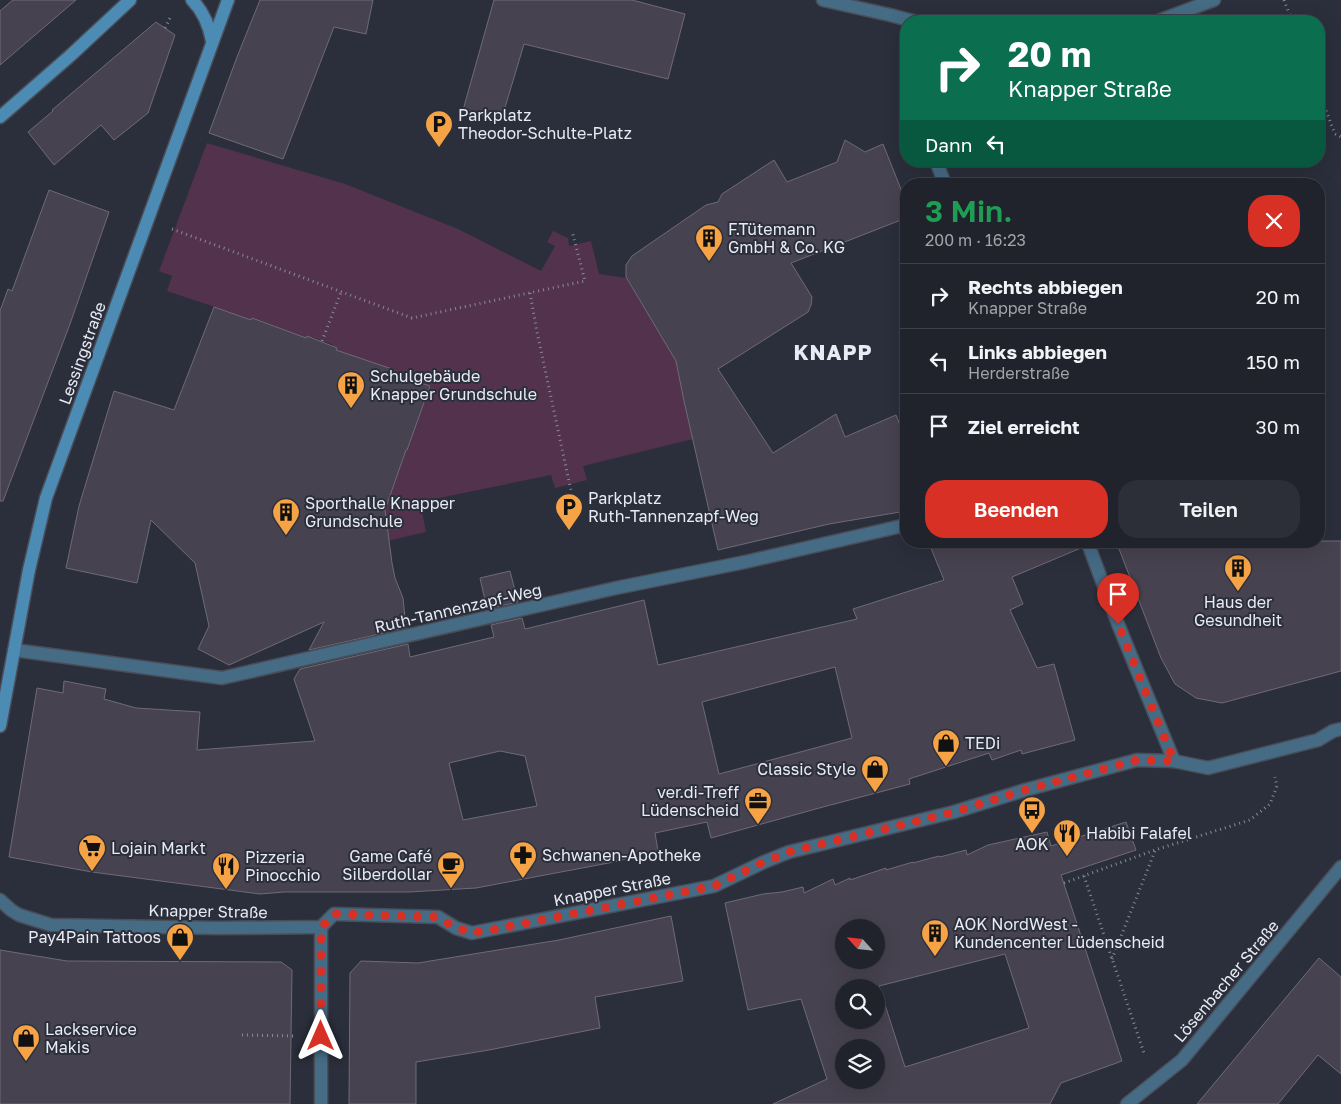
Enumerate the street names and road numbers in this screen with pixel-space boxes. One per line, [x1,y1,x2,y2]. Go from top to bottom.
street label: Lessingstraße [54,299,110,407]
street label: Ruth-Tannenzapf-Weg [372,579,544,637]
street label: Knapper Straße [552,868,672,910]
street label: Knapper Straße [148,900,268,922]
street label: Lösenbacher Straße [1169,916,1283,1046]

